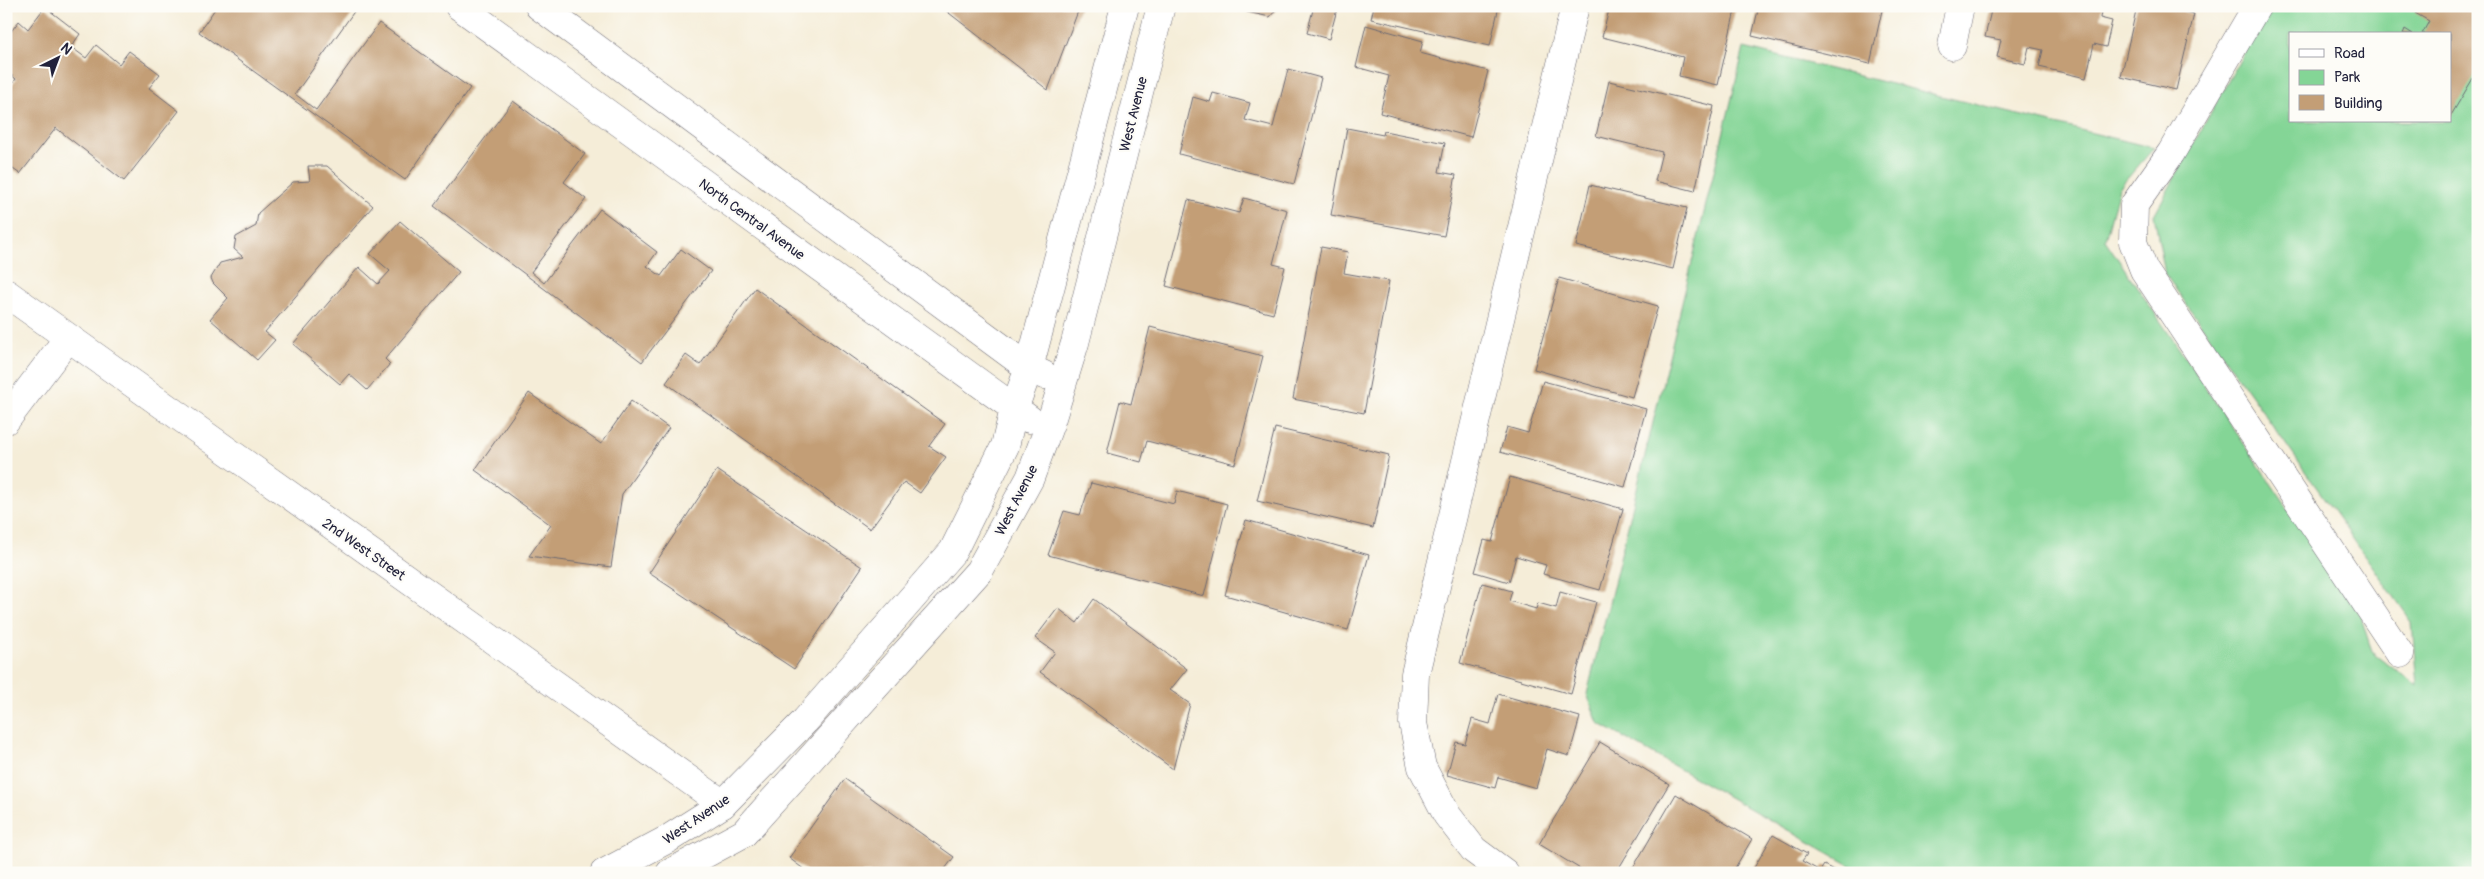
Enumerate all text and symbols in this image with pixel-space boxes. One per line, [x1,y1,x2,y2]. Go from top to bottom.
north arrow [32,32,82,82]
legend [2289,32,2452,122]
text: N [57,39,76,58]
text: Road [2334,44,2365,63]
text: Park [2334,68,2361,87]
street label: West Avenue [1116,75,1151,153]
text: Building [2334,94,2382,113]
street label: North Central Avenue [695,175,808,264]
street label: West Avenue [991,462,1042,538]
street label: 2nd West Street [319,515,409,585]
street label: West Avenue [660,791,733,848]

